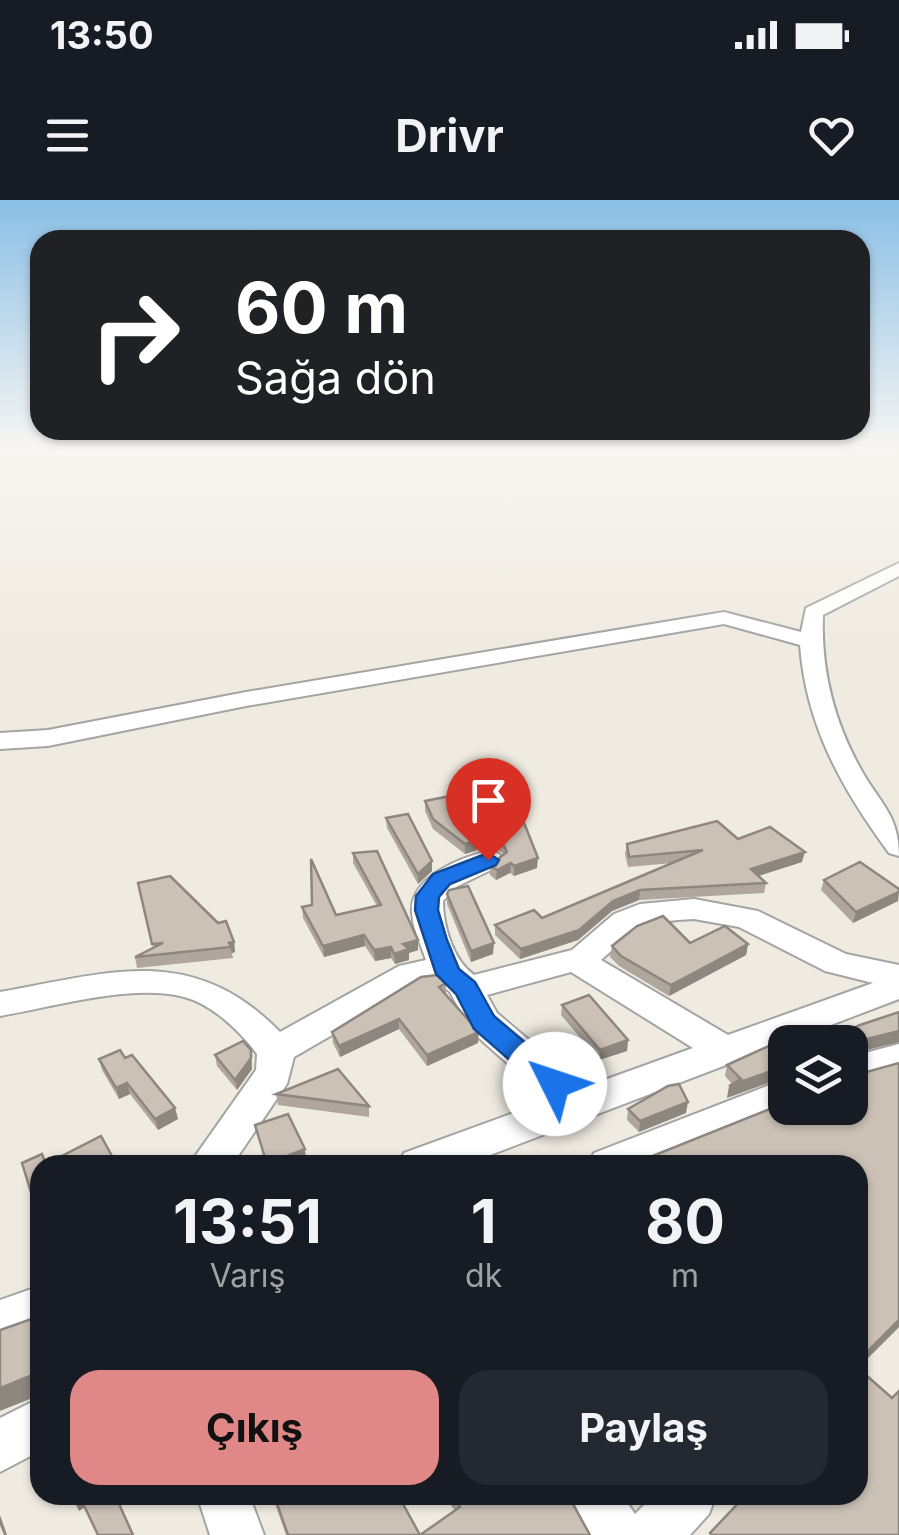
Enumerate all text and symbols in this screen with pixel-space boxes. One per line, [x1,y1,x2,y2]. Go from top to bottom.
text: 13:50 [50,12,154,58]
icon: menu [40,108,95,163]
text: Drivr [395,108,504,163]
icon: heart [804,108,859,163]
text: 60 m [235,265,408,350]
icon: right [70,270,200,400]
text: Sağa dön [235,350,436,405]
pin [446,758,531,861]
icon: arrive [461,773,516,828]
map controls [768,1025,868,1125]
button: layers [768,1025,868,1125]
position arrow [503,1032,607,1136]
text: 13:51 [173,1185,322,1257]
text: 1 [471,1185,497,1257]
text: 80 [645,1185,725,1257]
text: Varış [210,1256,285,1295]
text: dk [465,1256,502,1295]
text: m [671,1256,699,1295]
button: Çıkış [70,1370,439,1485]
button: Paylaş [459,1370,828,1485]

